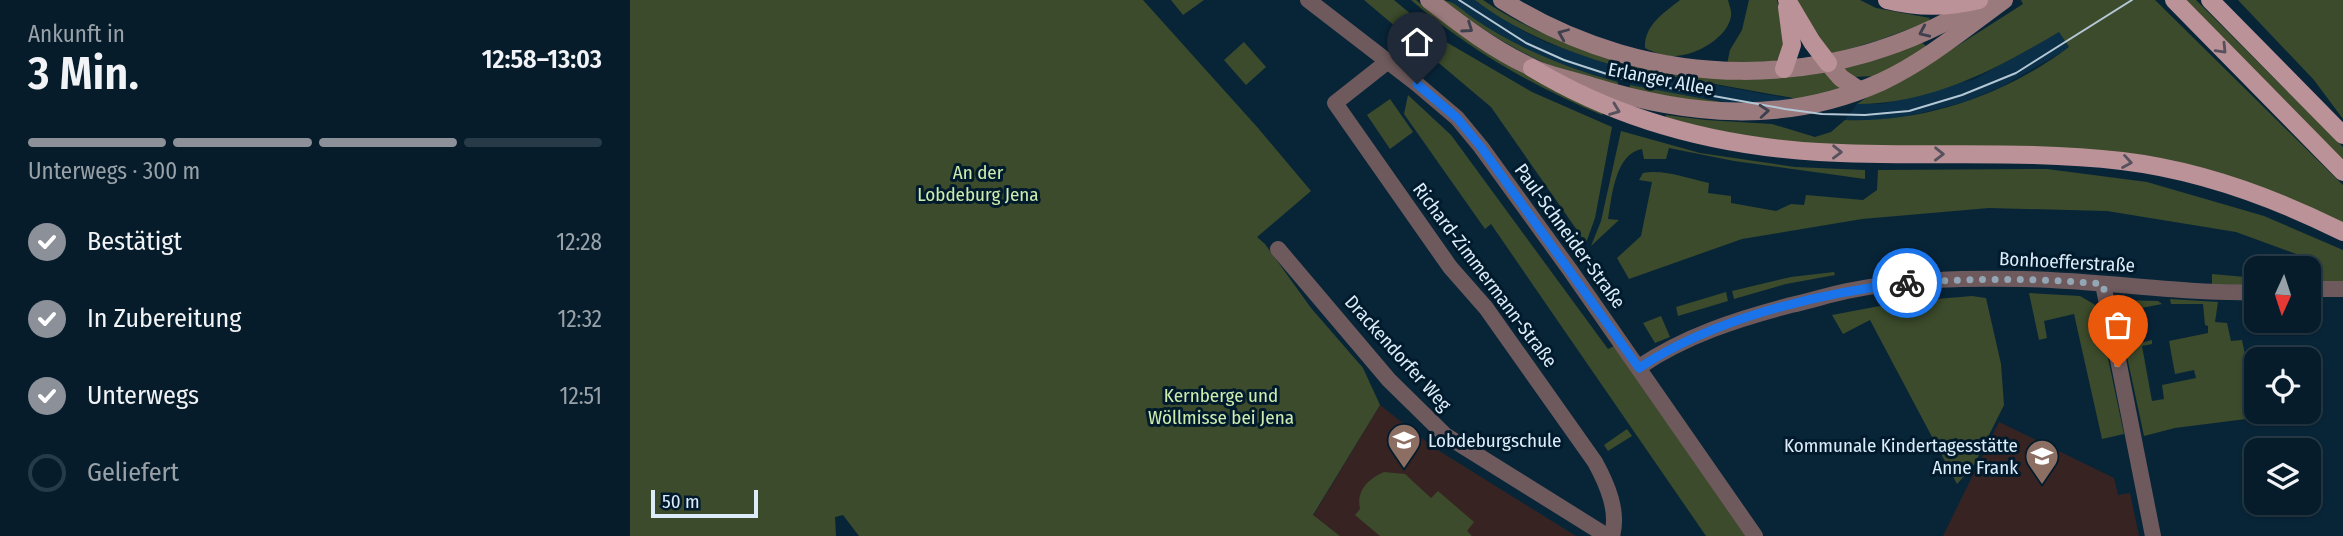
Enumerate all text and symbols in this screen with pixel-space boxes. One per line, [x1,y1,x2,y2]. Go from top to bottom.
pin [1387,12.0,1447,84]
text: Ankunft in [28,20,125,48]
one-way arrow [1460,20,1473,32]
icon: home [1398,23,1436,61]
one-way arrow [1919,24,1931,38]
one-way arrow [1557,28,1570,42]
one-way arrow [2213,41,2226,54]
text: 12:58–13:03 [482,44,602,75]
text: 3 Min. [28,46,139,101]
street label: Erlanger Allee [1606,57,1716,101]
one-way arrow [1608,101,1620,115]
one-way arrow [1759,104,1770,119]
one-way arrow [1832,145,1843,160]
one-way arrow [1934,146,1945,161]
one-way arrow [2121,154,2132,169]
text: Unterwegs · 300 m [28,157,200,185]
street label: Paul-Schneider-Straße [1510,159,1630,313]
park label: An der Lobdeburg Jena [917,161,1039,206]
street label: Richard-Zimmermann-Straße [1408,178,1562,372]
icon: check [28,223,66,261]
text: Bestätigt [87,226,182,257]
text: 12:28 [556,228,602,256]
street label: Bonhoefferstraße [1998,247,2136,277]
courier [1872,248,1942,318]
north arrow [2244,256,2320,332]
map controls [2244,256,2321,515]
icon: bike [1888,264,1926,302]
street label: Drackendorfer Weg [1340,290,1456,416]
pin [2088,295,2148,367]
icon: check [28,300,66,338]
text: In Zubereitung [87,303,241,334]
text: 12:32 [557,305,602,333]
icon: bag [2099,306,2137,344]
button: locate [2244,347,2321,424]
icon: check [28,377,66,415]
text: Unterwegs [87,380,199,411]
text: 12:51 [560,382,602,410]
park label: Kernberge und Wöllmisse bei Jena [1148,384,1294,429]
school or university icon: Lobdeburgschule [1385,421,1423,470]
place label: Lobdeburgschule [1428,429,1561,452]
place label: Kommunale Kindertagesstätte Anne Frank [1784,434,2018,479]
school or university icon: Kommunale Kindertagesstätte Anne Frank [2023,437,2061,486]
button: layers [2244,438,2321,515]
text: Geliefert [87,457,179,488]
scale bar [651,487,758,519]
text: 50 m [662,490,700,513]

